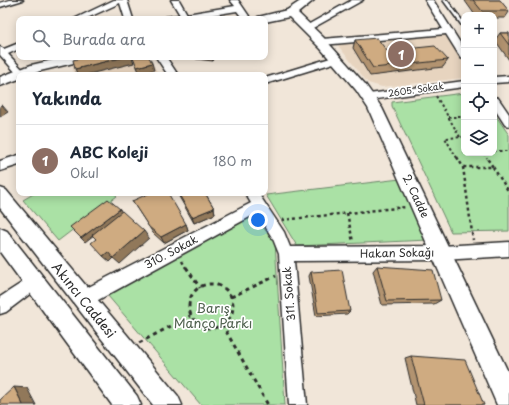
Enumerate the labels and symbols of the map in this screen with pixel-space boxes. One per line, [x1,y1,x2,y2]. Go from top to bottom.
pin: 1 [388,39,414,69]
street label: 2605. Sokak [387,78,445,100]
street label: 2. Cadde [399,171,434,221]
your location [248,210,268,230]
street label: 310. Sokak [141,230,201,273]
street label: Hakan Sokağı [360,243,434,262]
street label: Akıncı Caddesi [48,258,121,342]
street label: 311. Sokak [278,265,299,322]
park label: Barış Manço Parkı [174,298,252,332]

